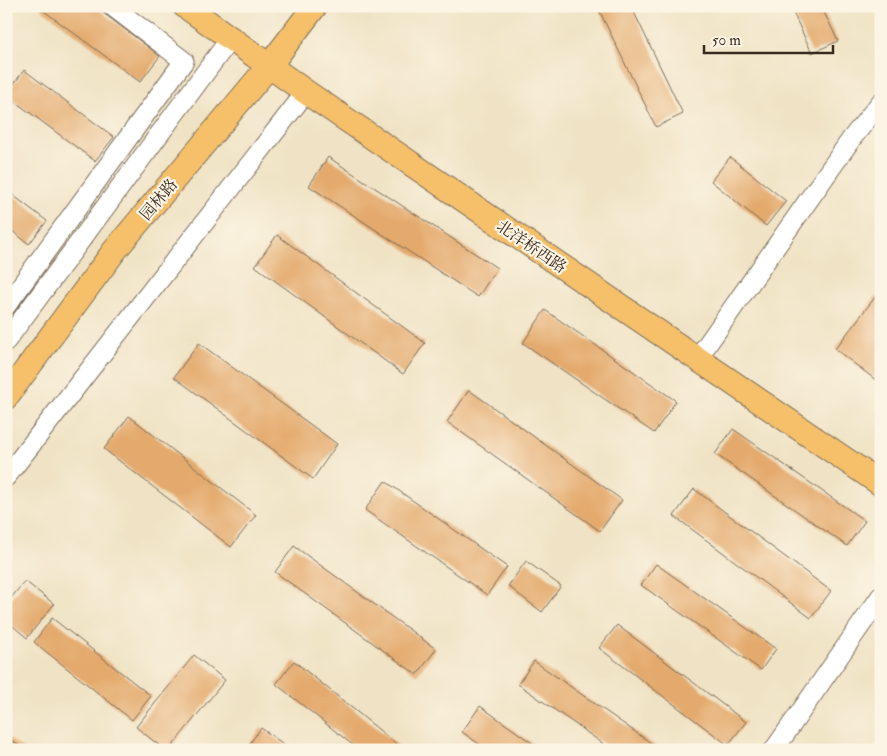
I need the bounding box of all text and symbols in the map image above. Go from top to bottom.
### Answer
scale bar [704,22,833,54]
text: 50 m [712,31,741,50]
street label: 园林路 [136,175,182,224]
street label: 北洋桥西路 [493,216,570,277]

